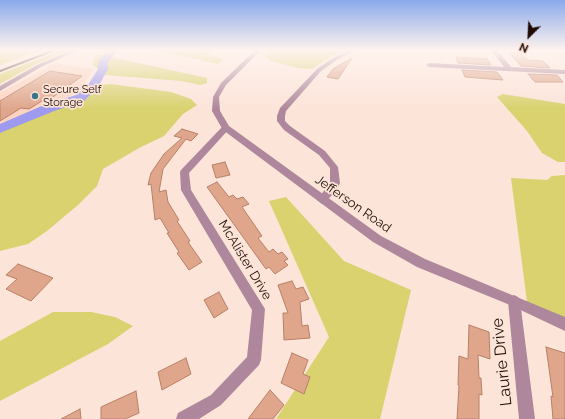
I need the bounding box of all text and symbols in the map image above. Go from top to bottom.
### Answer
north arrow [509,16,549,56]
text: N [517,40,530,55]
place label: Secure Self Storage [43,83,101,109]
marker: Secure Self Storage [30,91,40,101]
street label: Jefferson Road [312,172,394,236]
street label: McAlister Drive [215,217,275,303]
street label: Laurie Drive [488,317,516,407]

